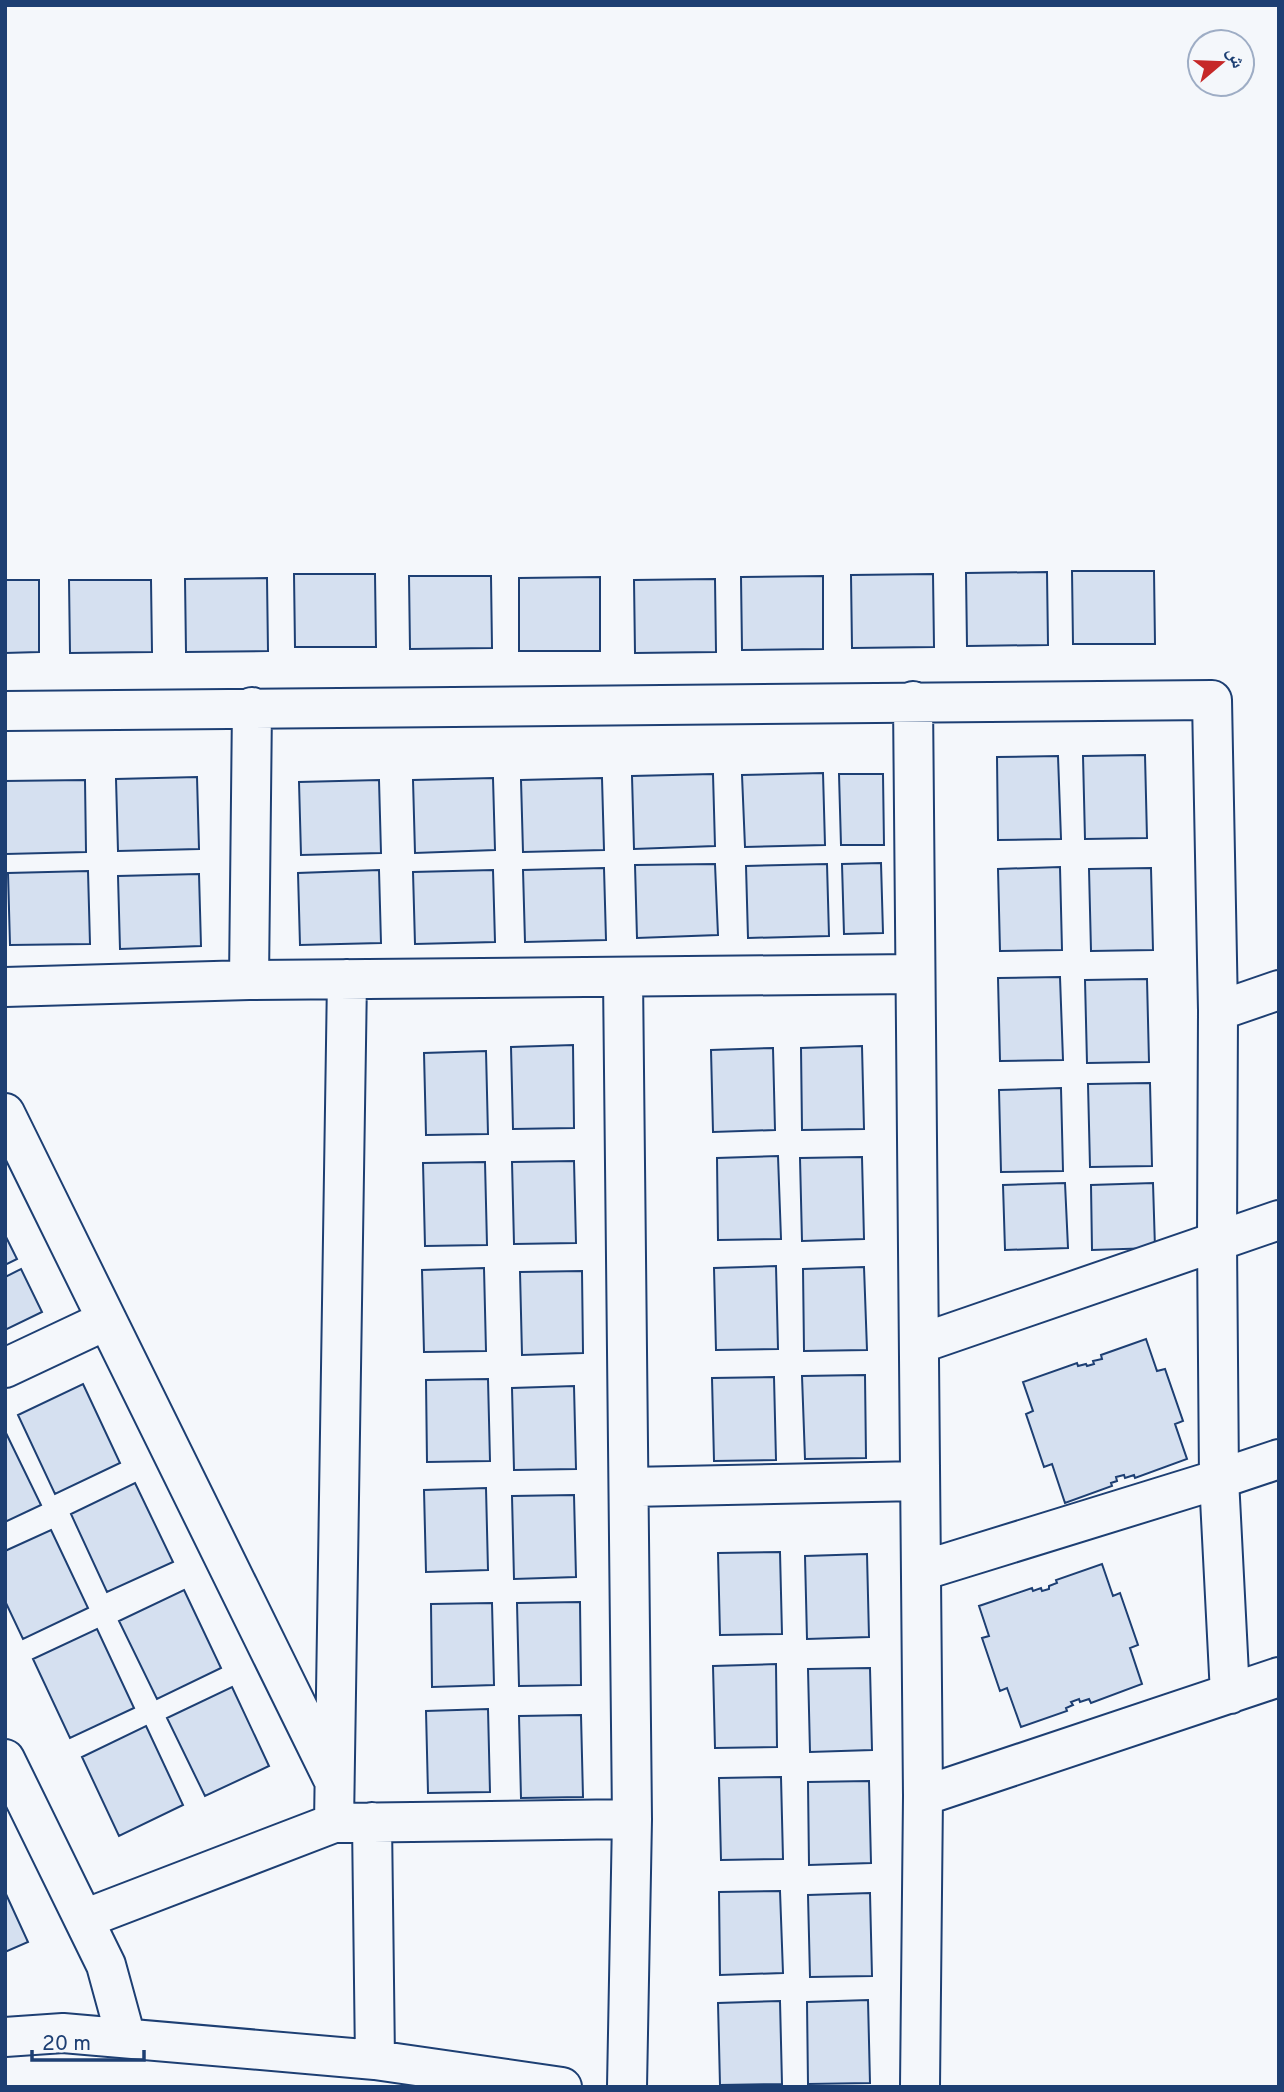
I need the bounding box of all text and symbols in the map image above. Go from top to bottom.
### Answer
north arrow [1186,28,1256,98]
text: ش [1221,45,1250,72]
scale bar [32,2018,144,2062]
text: 20 m [42,2031,91,2058]

